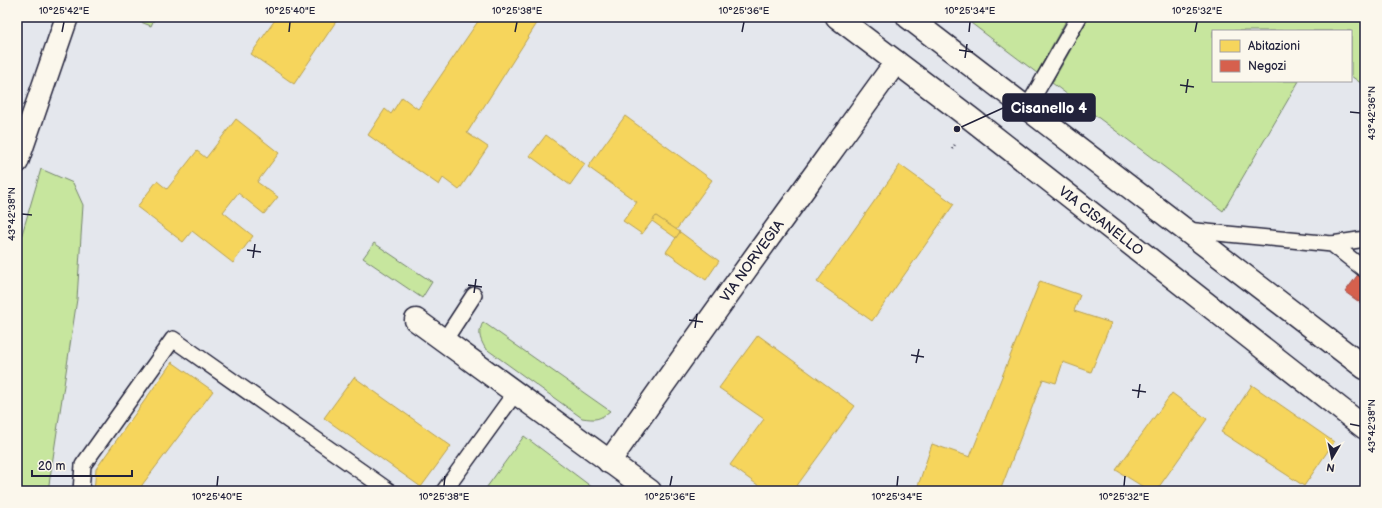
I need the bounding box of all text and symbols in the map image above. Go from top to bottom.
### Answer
text: 10°25'42"E [39,5,90,17]
text: 10°25'40"E [265,5,316,17]
text: 10°25'38"E [492,5,543,17]
text: 10°25'36"E [719,5,770,17]
text: 10°25'34"E [945,5,996,17]
text: 10°25'32"E [1172,5,1223,17]
legend [1212,30,1352,82]
text: Abitazioni [1248,39,1300,54]
text: Negozi [1248,59,1287,74]
text: 43°42'36"N [1366,86,1378,140]
callout: Cisanello 4 [1003,94,1095,121]
text: Cisanello 4 [1011,99,1087,118]
street label: VIA CISANELLO [1055,183,1147,260]
text: 43°42'38"N [6,187,18,241]
street label: VIA NORVEGIA [716,216,788,305]
text: 43°42'38"N [1366,399,1378,453]
north arrow [1312,438,1352,478]
scale bar [32,452,132,478]
text: 20 m [38,459,65,474]
text: N [1325,460,1336,474]
text: 10°25'40"E [192,491,243,503]
text: 10°25'38"E [419,491,470,503]
text: 10°25'36"E [645,491,696,503]
text: 10°25'34"E [872,491,923,503]
text: 10°25'32"E [1099,491,1150,503]

